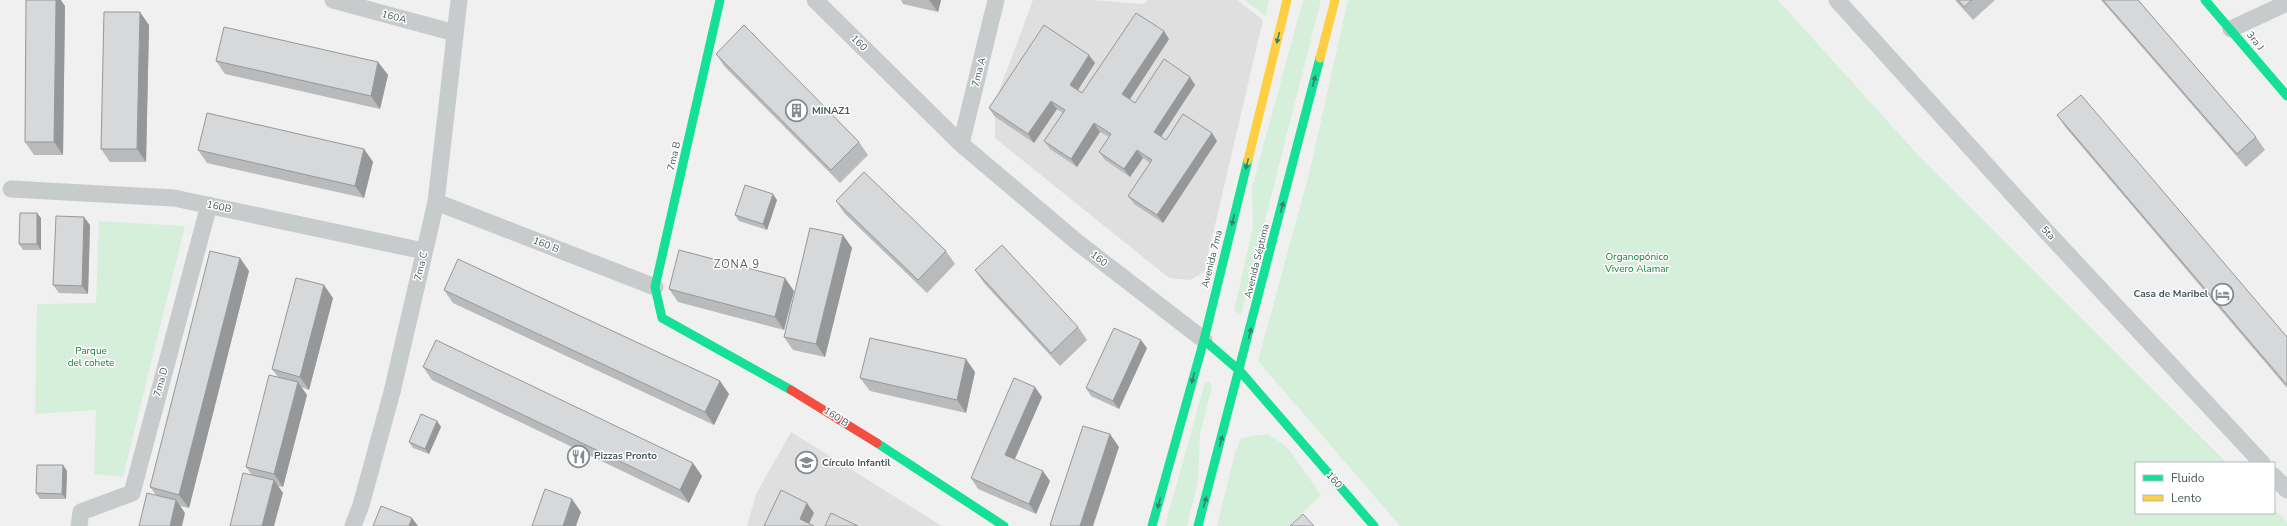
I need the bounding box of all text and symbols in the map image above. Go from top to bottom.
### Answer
street label: 160A [380,7,409,27]
street label: 3ra J [2243,29,2267,53]
street label: 160 [848,32,870,54]
one-way arrow [1274,32,1280,44]
street label: 7ma A [969,55,990,88]
one-way arrow [1311,75,1317,87]
building icon: MINAZ1 [784,98,810,124]
place label: MINAZ1 [812,104,850,118]
street label: 7ma B [664,140,684,172]
one-way arrow [1243,158,1249,170]
street label: 160B [205,198,233,216]
one-way arrow [1279,201,1285,213]
one-way arrow [1230,214,1236,226]
street label: Avenida Séptima [1241,222,1273,300]
street label: 5ta [2038,223,2058,243]
street label: Avenida 7ma [1198,229,1226,289]
street label: 160 B [531,234,561,257]
street label: 160 [1088,248,1110,270]
street label: 7ma C [411,250,431,282]
park label: Organopónico Vivero Alamar [1604,250,1670,276]
district label: ZONA 9 [714,257,760,272]
hotel icon: Casa de Maribel [2210,281,2236,307]
place label: Casa de Maribel [2134,287,2209,301]
one-way arrow [1247,327,1253,339]
park label: Parque del cohete [68,344,114,370]
street label: 7ma D [150,366,172,398]
one-way arrow [1190,372,1196,384]
street label: 160 B [821,404,851,430]
one-way arrow [1219,435,1225,447]
restaurant icon: Pizzas Pronto [565,443,591,469]
place label: Pizzas Pronto [594,449,657,463]
school or university icon: Círculo Infantil [794,450,820,476]
place label: Círculo Infantil [822,456,891,470]
legend [2135,462,2275,514]
street label: 160 [1323,469,1345,491]
text: Fluido [2171,470,2205,486]
text: Lento [2171,490,2202,506]
one-way arrow [1202,496,1208,508]
one-way arrow [1156,498,1162,510]

